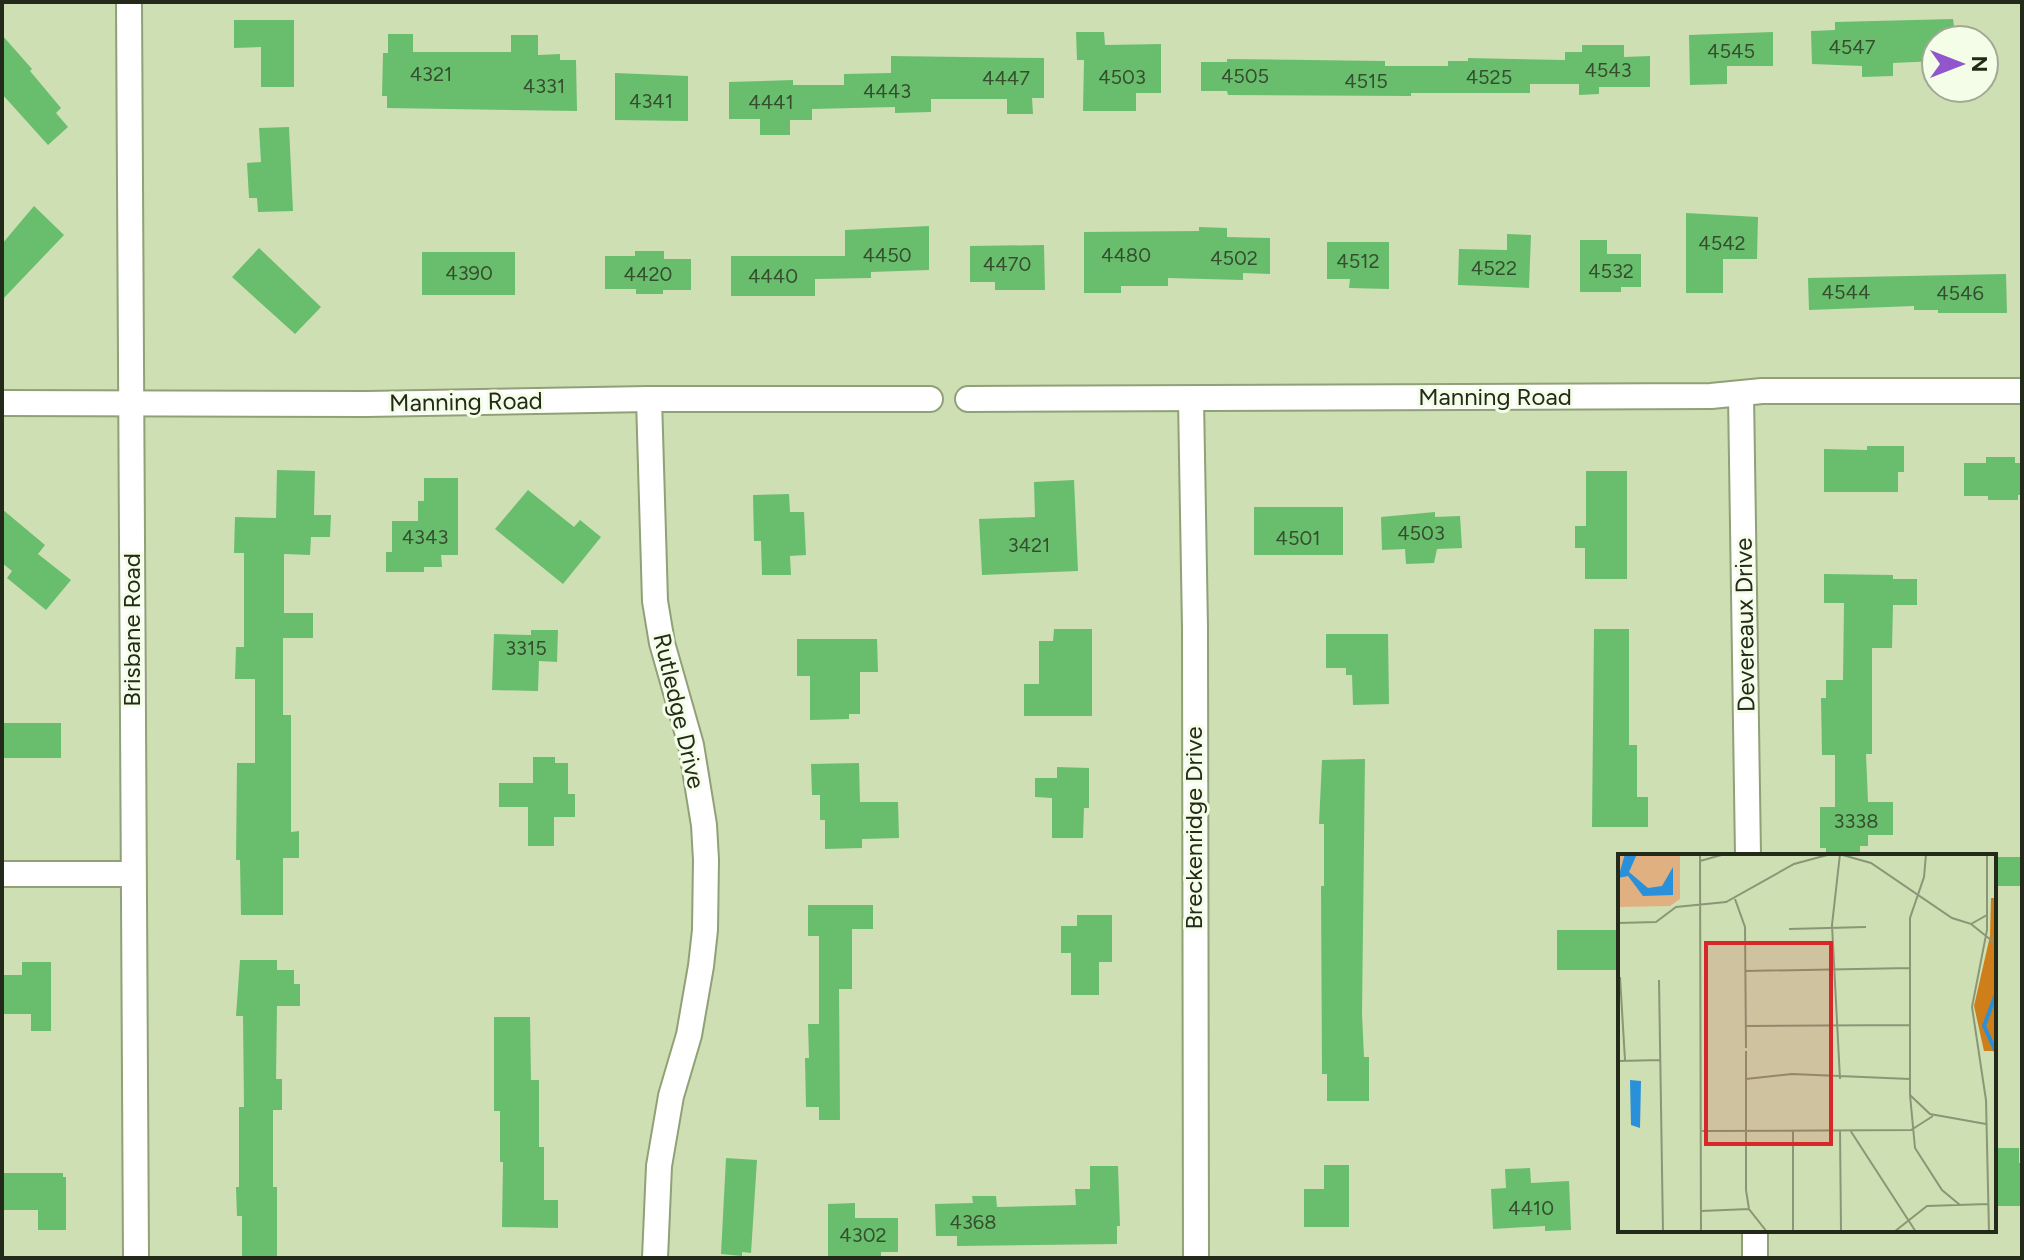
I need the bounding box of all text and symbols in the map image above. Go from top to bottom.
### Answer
north arrow [1920,24,2000,104]
house number: 4547 [1828,35,1876,59]
house number: 4545 [1707,39,1755,63]
text: N [1966,55,1993,73]
house number: 4543 [1584,58,1632,82]
house number: 4321 [410,62,452,86]
house number: 4505 [1221,64,1269,88]
house number: 4503 [1098,65,1146,89]
house number: 4525 [1466,65,1512,89]
house number: 4447 [982,66,1030,90]
house number: 4515 [1344,69,1388,93]
house number: 4331 [523,74,565,98]
house number: 4443 [863,79,911,103]
house number: 4341 [629,89,673,113]
house number: 4441 [748,90,794,114]
house number: 4542 [1698,231,1746,255]
house number: 4450 [862,243,912,267]
house number: 4480 [1101,243,1151,267]
house number: 4502 [1210,246,1258,270]
house number: 4512 [1336,249,1380,273]
house number: 4470 [983,252,1031,276]
house number: 4522 [1471,256,1517,280]
house number: 4532 [1588,259,1634,283]
house number: 4390 [445,261,493,285]
house number: 4420 [624,262,672,286]
house number: 4440 [748,264,798,288]
house number: 4544 [1822,280,1870,304]
house number: 4546 [1936,281,1984,305]
street label: Manning Road [1418,382,1572,411]
street label: Manning Road [389,386,543,417]
house number: 4503 [1397,521,1445,545]
house number: 4343 [402,525,448,549]
house number: 4501 [1276,526,1321,550]
house number: 3421 [1008,533,1050,557]
street label: Devereaux Drive [1728,538,1761,712]
street label: Brisbane Road [117,553,146,707]
street label: Rutledge Drive [648,630,711,791]
house number: 3315 [505,636,547,660]
street label: Breckenridge Drive [1179,726,1208,930]
house number: 3338 [1834,809,1878,833]
inset map [1618,854,1996,1232]
house number: 4410 [1508,1196,1554,1220]
house number: 4368 [950,1210,996,1234]
house number: 4302 [839,1223,887,1247]

